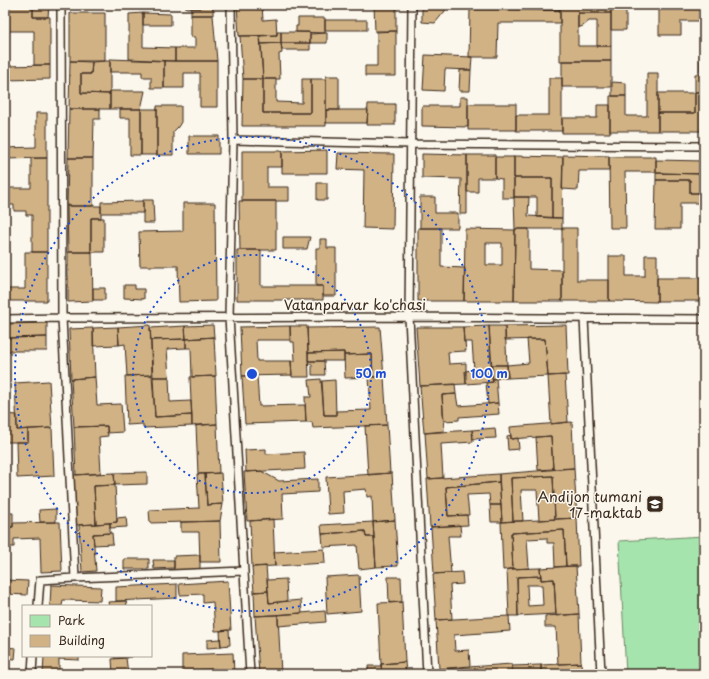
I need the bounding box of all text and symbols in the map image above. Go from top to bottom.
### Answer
street label: Vatanparvar ko'chasi [284,294,426,315]
text: 50 m [355,364,387,382]
text: 100 m [470,364,508,382]
centre of rings [245,367,259,381]
place label: Andijon tumani 17-maktab [538,486,642,523]
school or university icon: Andijon tumani 17-maktab [645,494,665,514]
legend [22,605,152,657]
text: Park [58,611,85,629]
text: Building [58,631,105,649]

